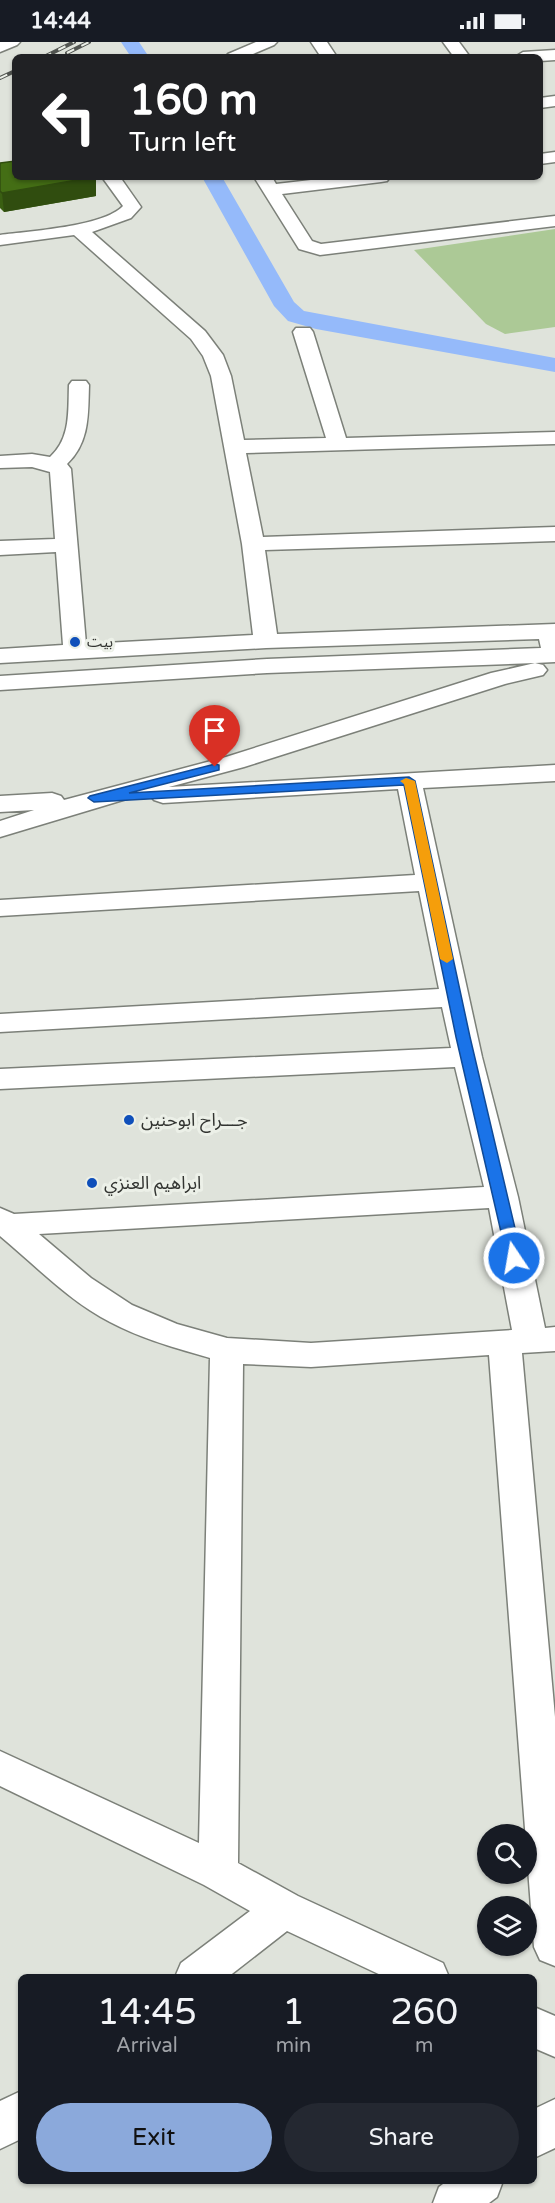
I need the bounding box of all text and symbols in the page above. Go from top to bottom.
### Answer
text: 14:44 [30,8,91,34]
text: 160 m [129,75,258,126]
icon: left [30,78,108,156]
text: Turn left [129,126,236,159]
place label: بيت [87,633,113,651]
marker: بيت [68,635,82,649]
pin [189,705,240,767]
icon: arrive [198,714,231,747]
place label: جـــراح ابوحنين [141,1109,248,1133]
marker: جـــراح ابوحنين [122,1113,136,1127]
place label: ابراهيم العنزي [104,1172,201,1196]
marker: ابراهيم العنزي [85,1176,99,1190]
position arrow [482,1226,546,1290]
map controls [477,1824,537,1956]
button: search [477,1824,537,1884]
button: layers [477,1896,537,1956]
text: 14:45 [97,1991,197,2034]
text: 1 [282,1991,305,2034]
text: 260 [390,1991,458,2034]
text: Arrival [116,2034,178,2058]
text: min [276,2034,311,2058]
text: m [415,2034,433,2058]
button: Exit [36,2103,272,2172]
button: Share [284,2103,519,2172]

